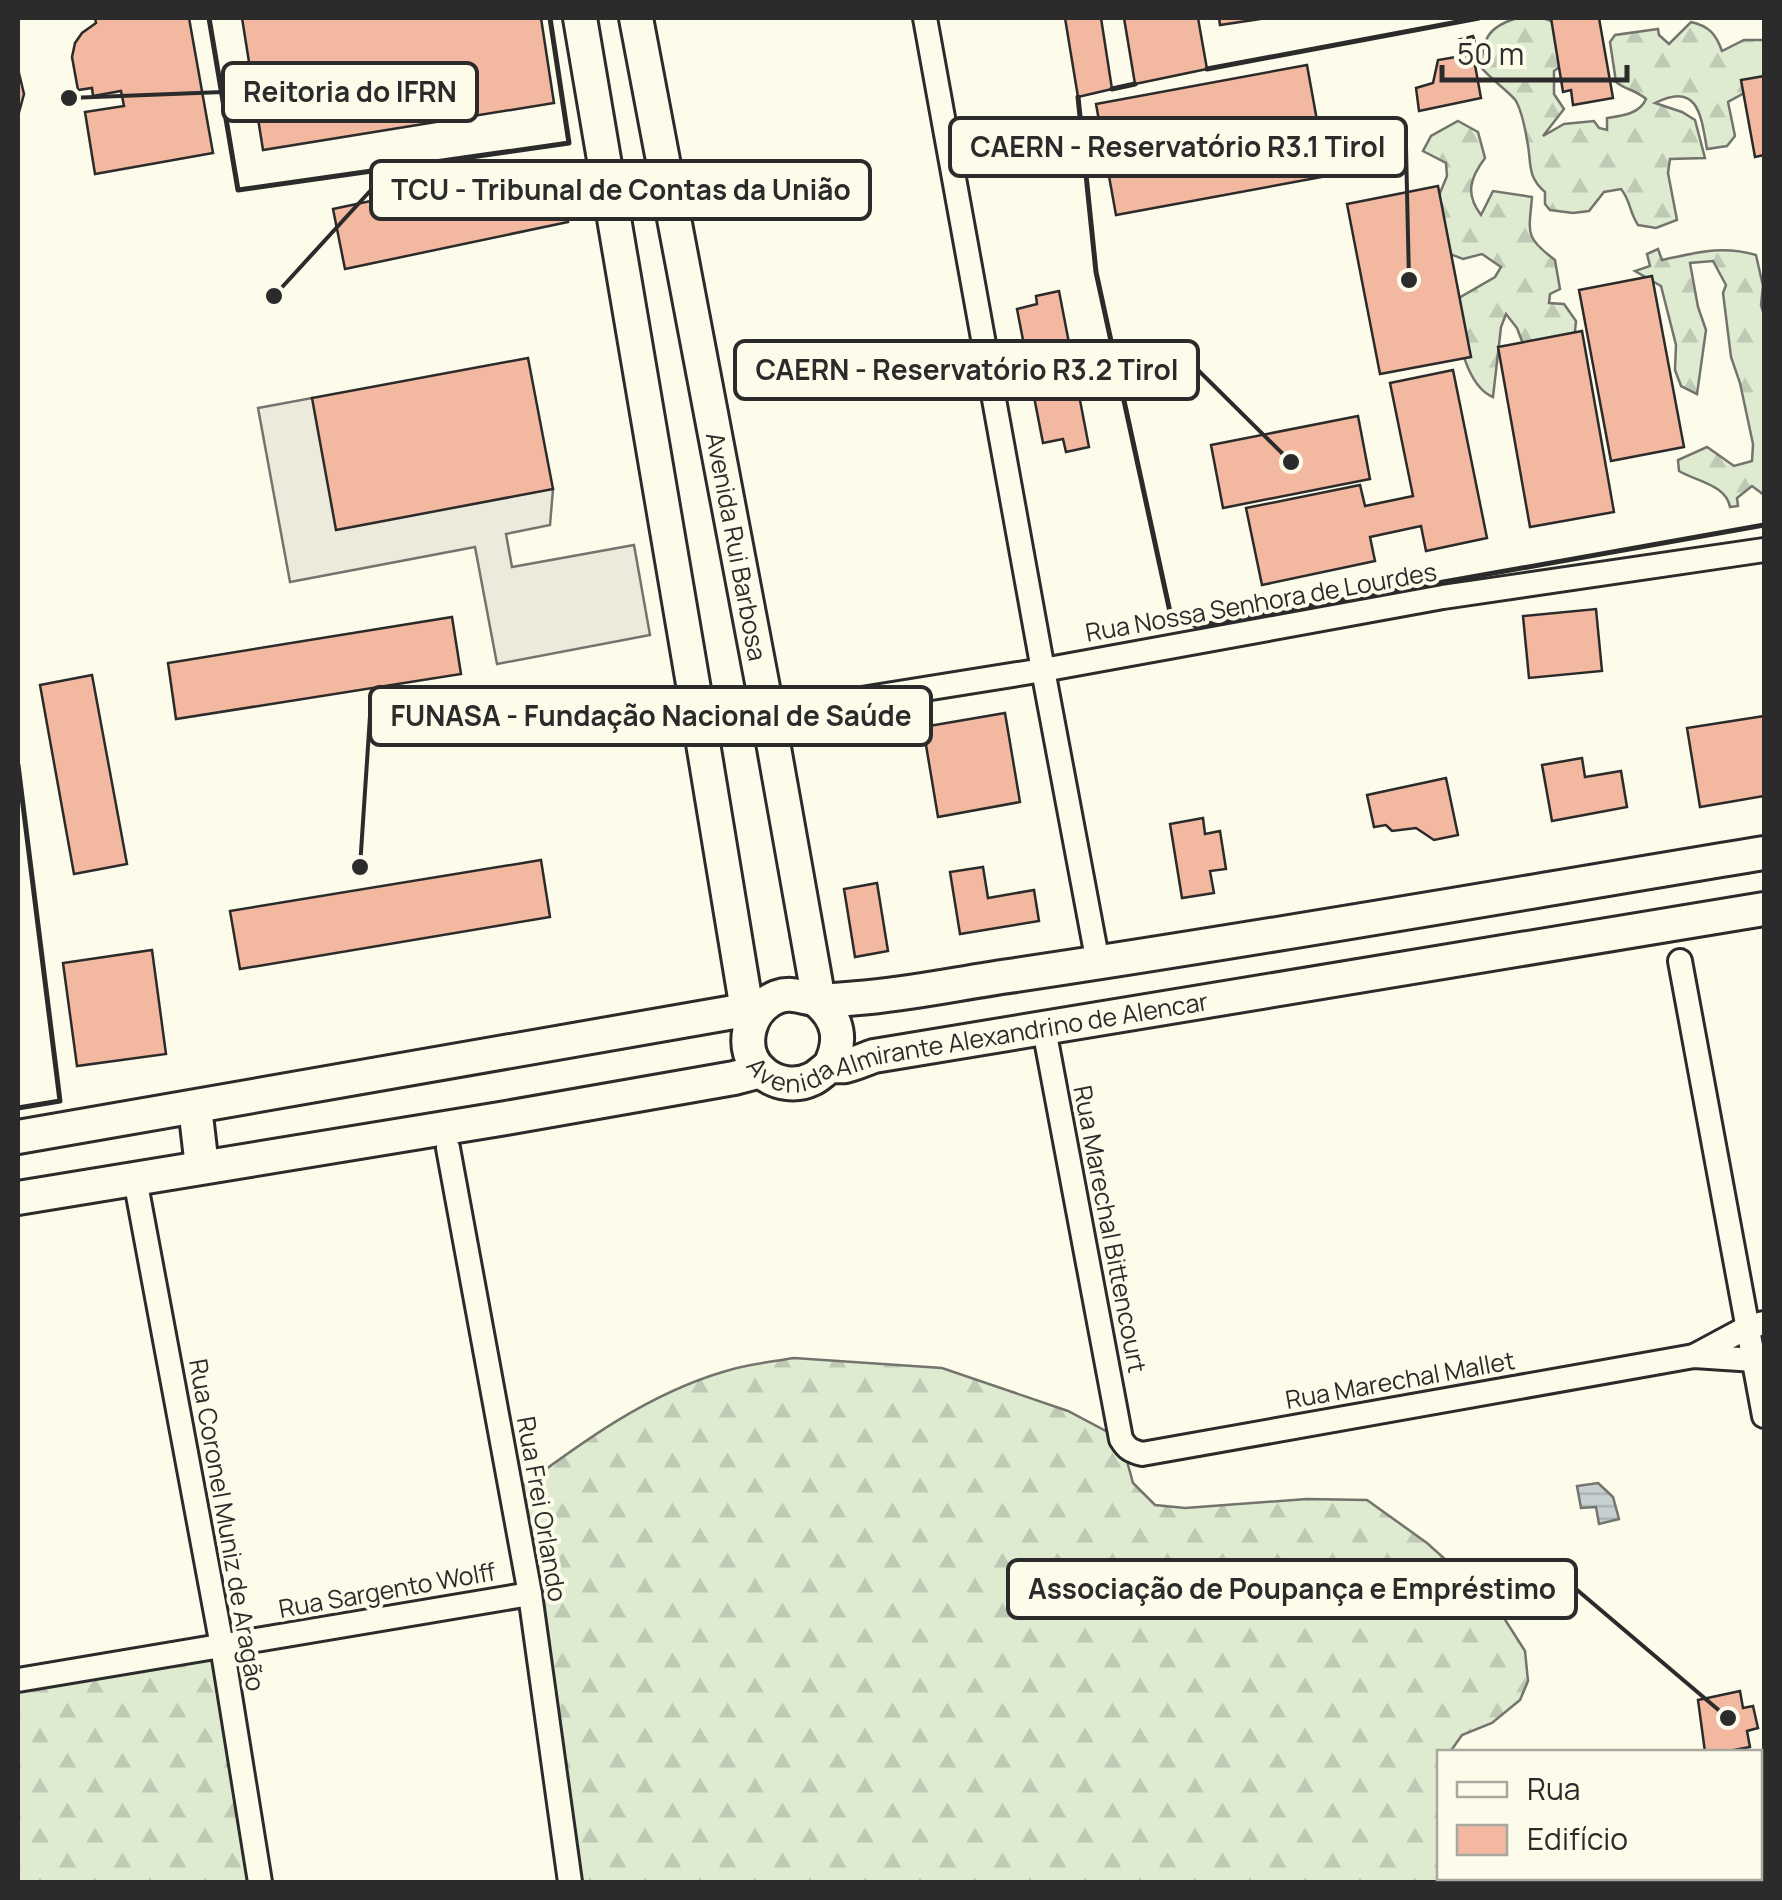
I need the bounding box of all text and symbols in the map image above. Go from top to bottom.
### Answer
scale bar [1442,20,1627,82]
text: 50 m [1457,33,1524,74]
callout: Reitoria do IFRN [223,63,477,121]
text: Reitoria do IFRN [243,72,457,110]
callout: CAERN - Reservatório R3.1 Tirol [950,118,1406,176]
text: CAERN - Reservatório R3.1 Tirol [970,127,1386,165]
callout: TCU - Tribunal de Contas da União [371,161,870,219]
text: TCU - Tribunal de Contas da União [391,170,851,208]
callout: CAERN - Reservatório R3.2 Tirol [735,341,1198,399]
text: CAERN - Reservatório R3.2 Tirol [755,350,1179,388]
street label: Avenida Rui Barbosa [698,429,776,664]
street label: Rua Nossa Senhora de Lourdes [1083,553,1439,650]
callout: FUNASA - Fundação Nacional de Saúde [370,687,931,745]
text: FUNASA - Fundação Nacional de Saúde [390,696,912,734]
street label: Avenida Almirante Alexandrino de Alencar [739,983,1211,1101]
street label: Rua Marechal Bittencourt [1065,1082,1156,1376]
street label: Rua Marechal Mallet [1282,1342,1517,1417]
street label: Rua Coronel Muniz de Aragão [181,1356,274,1694]
street label: Rua Frei Orlando [509,1414,576,1604]
street label: Rua Sargento Wolff [276,1553,499,1626]
callout: Associação de Poupança e Empréstimo [1008,1560,1576,1618]
text: Associação de Poupança e Empréstimo [1028,1569,1556,1607]
legend [1437,1750,1762,1880]
text: Rua [1527,1768,1580,1809]
text: Edifício [1527,1818,1628,1859]

